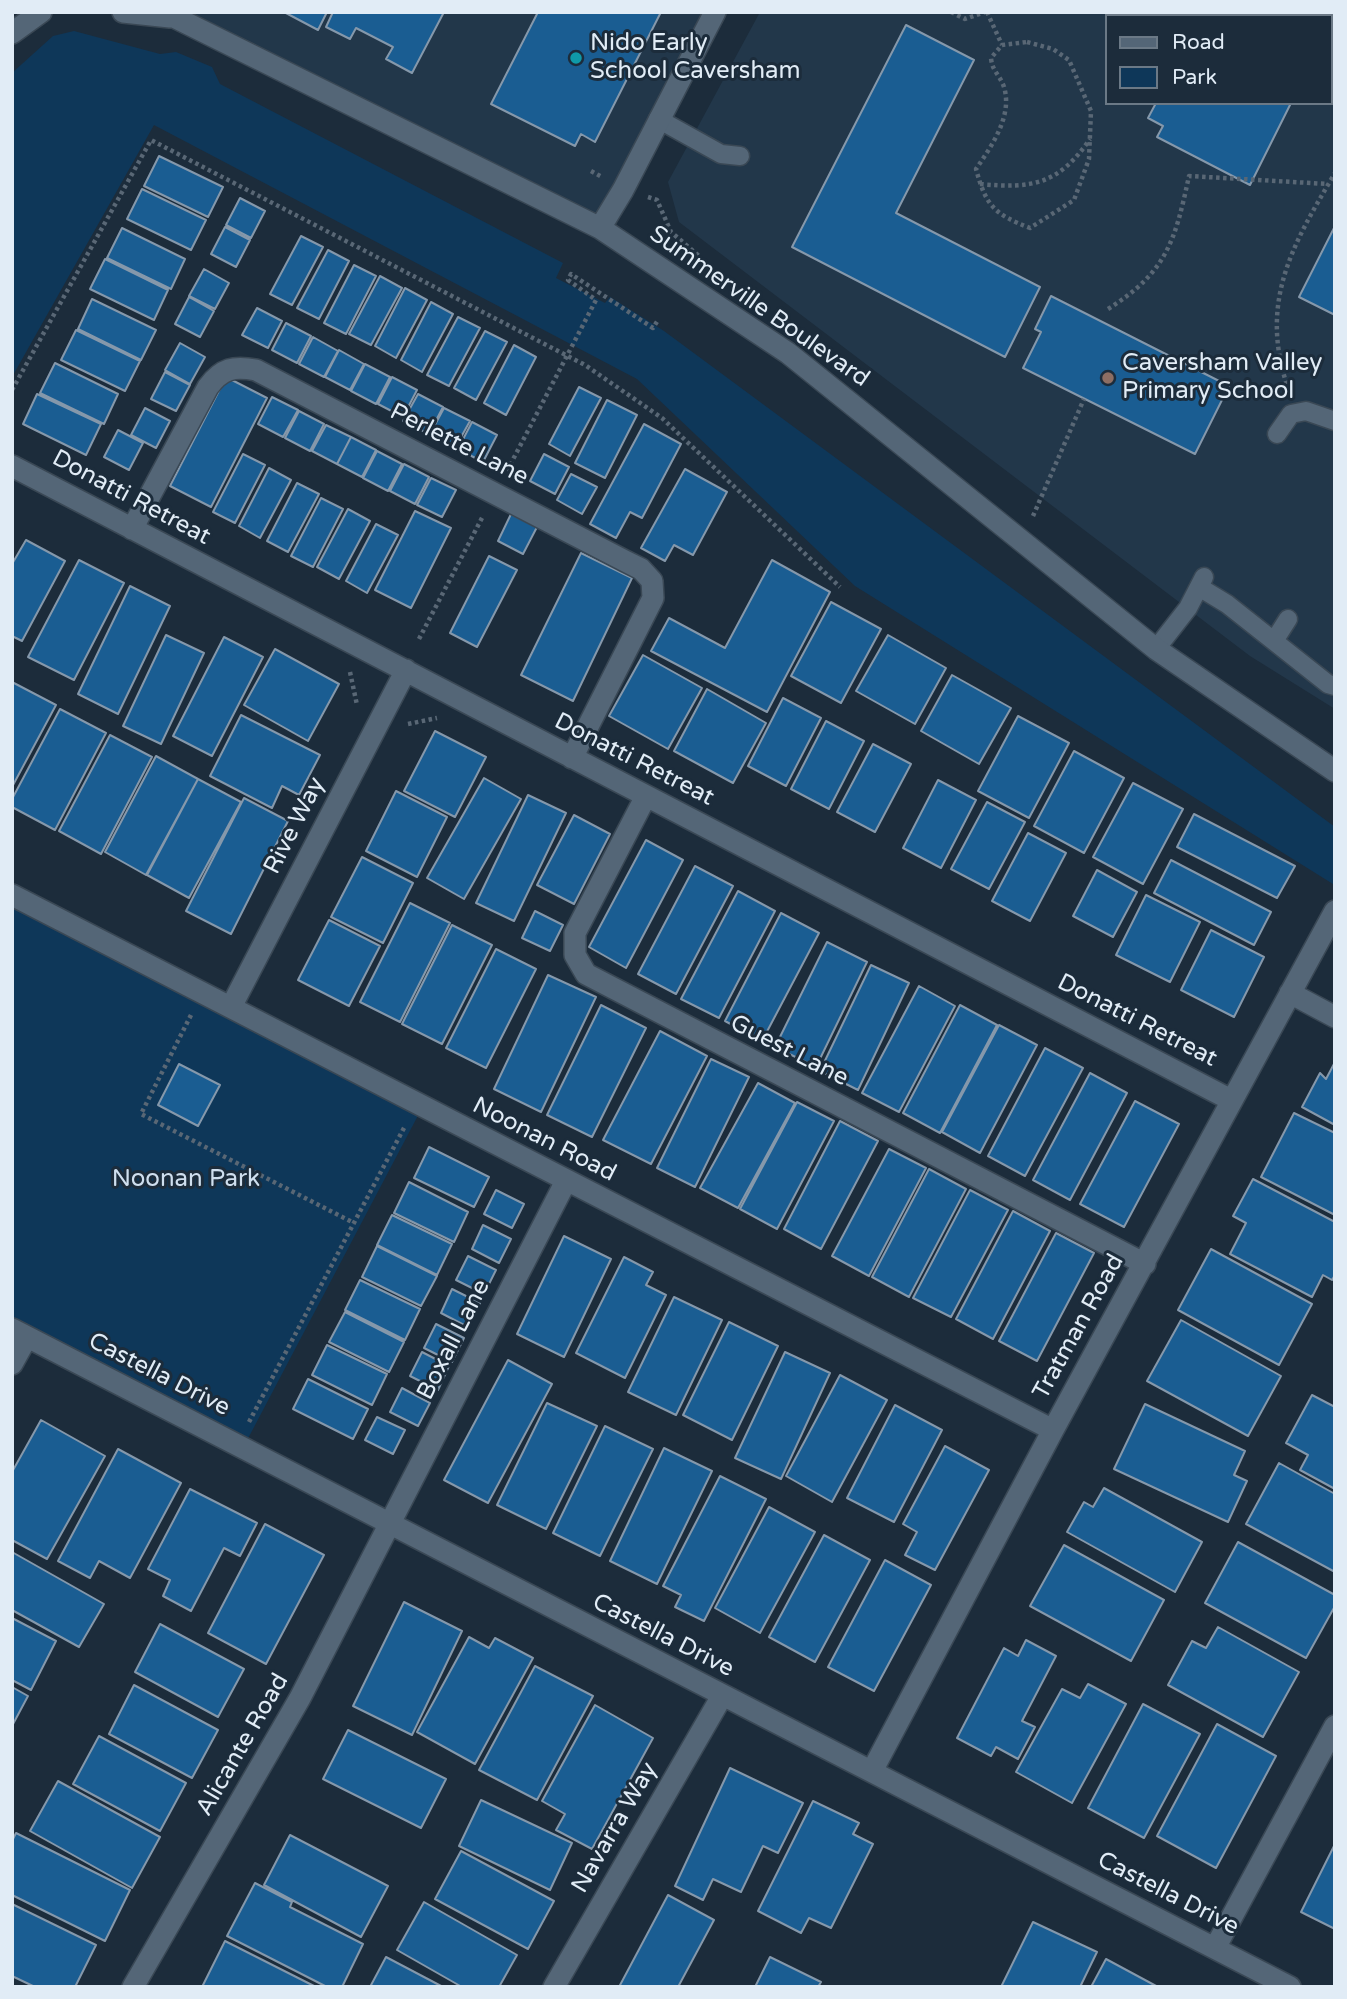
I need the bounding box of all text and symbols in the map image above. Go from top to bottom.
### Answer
legend [1106,14,1333,105]
place label: Nido Early School Caversham [590,30,801,86]
text: Road [1172,30,1225,55]
marker: Nido Early School Caversham [568,50,584,66]
text: Park [1172,65,1217,90]
street label: Summerville Boulevard [644,220,874,394]
place label: Caversham Valley Primary School [1122,350,1322,406]
marker: Caversham Valley Primary School [1100,370,1116,386]
street label: Perlette Lane [385,398,533,492]
street label: Donatti Retreat [47,444,215,552]
street label: Donatti Retreat [549,707,719,813]
street label: Rive Way [258,773,332,879]
street label: Donatti Retreat [1052,968,1222,1074]
street label: Guest Lane [725,1009,853,1093]
street label: Noonan Road [467,1091,621,1189]
park label: Noonan Park [112,1166,260,1194]
street label: Tratman Road [1027,1249,1131,1405]
street label: Boxall Lane [411,1275,497,1405]
street label: Castella Drive [83,1327,235,1423]
street label: Castella Drive [587,1588,739,1684]
street label: Alicante Road [191,1669,295,1821]
street label: Navarra Way [566,1758,664,1898]
street label: Castella Drive [1092,1846,1244,1942]

